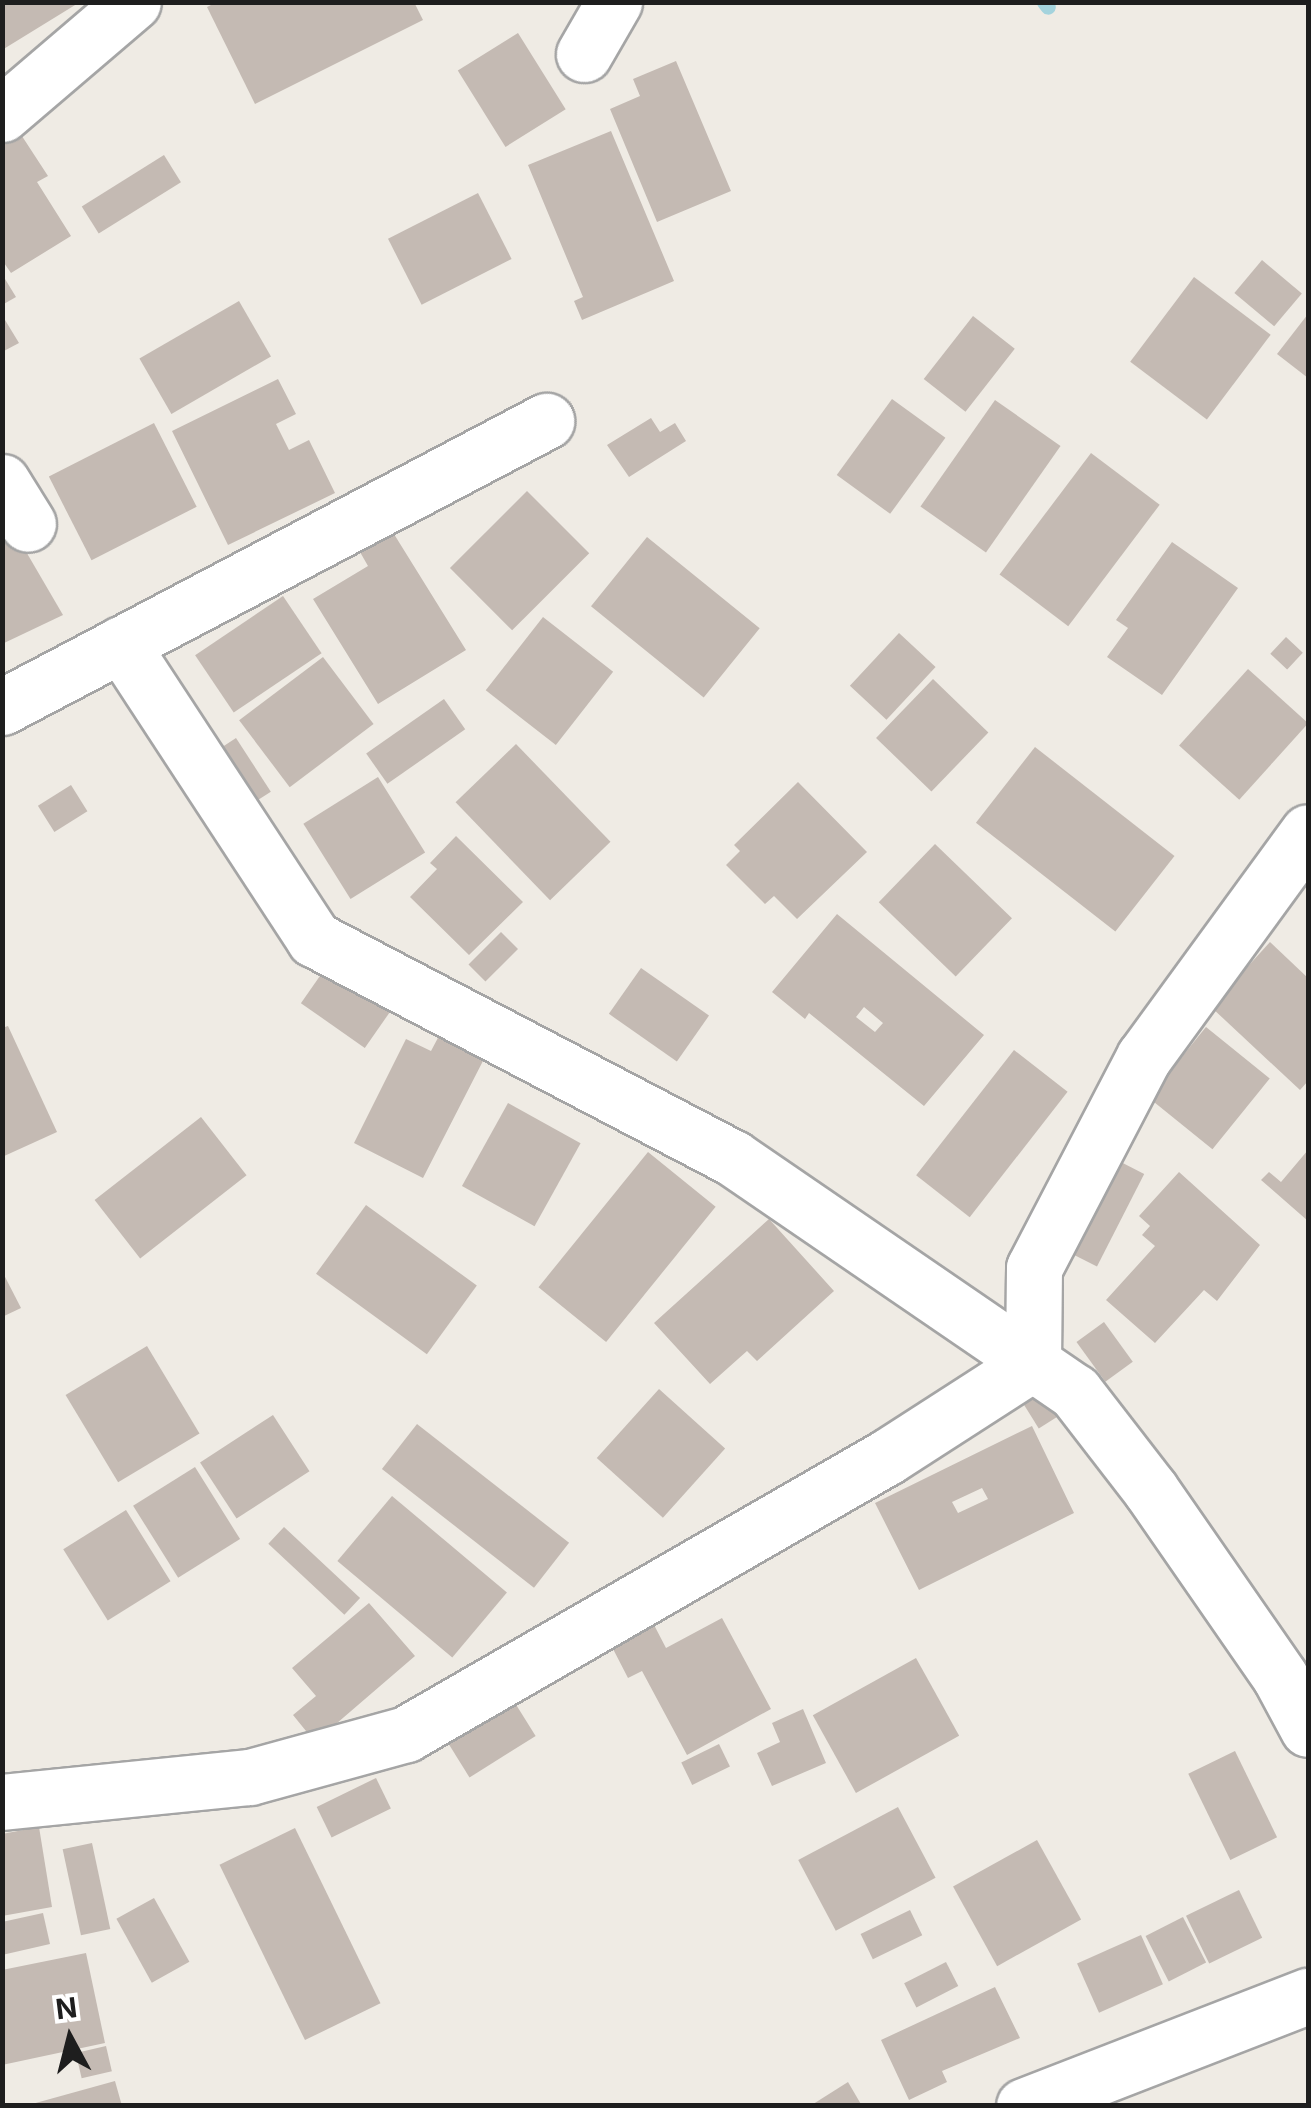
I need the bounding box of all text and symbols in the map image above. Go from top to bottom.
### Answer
north arrow [20,1988,120,2088]
text: N [54,1990,79,2026]

